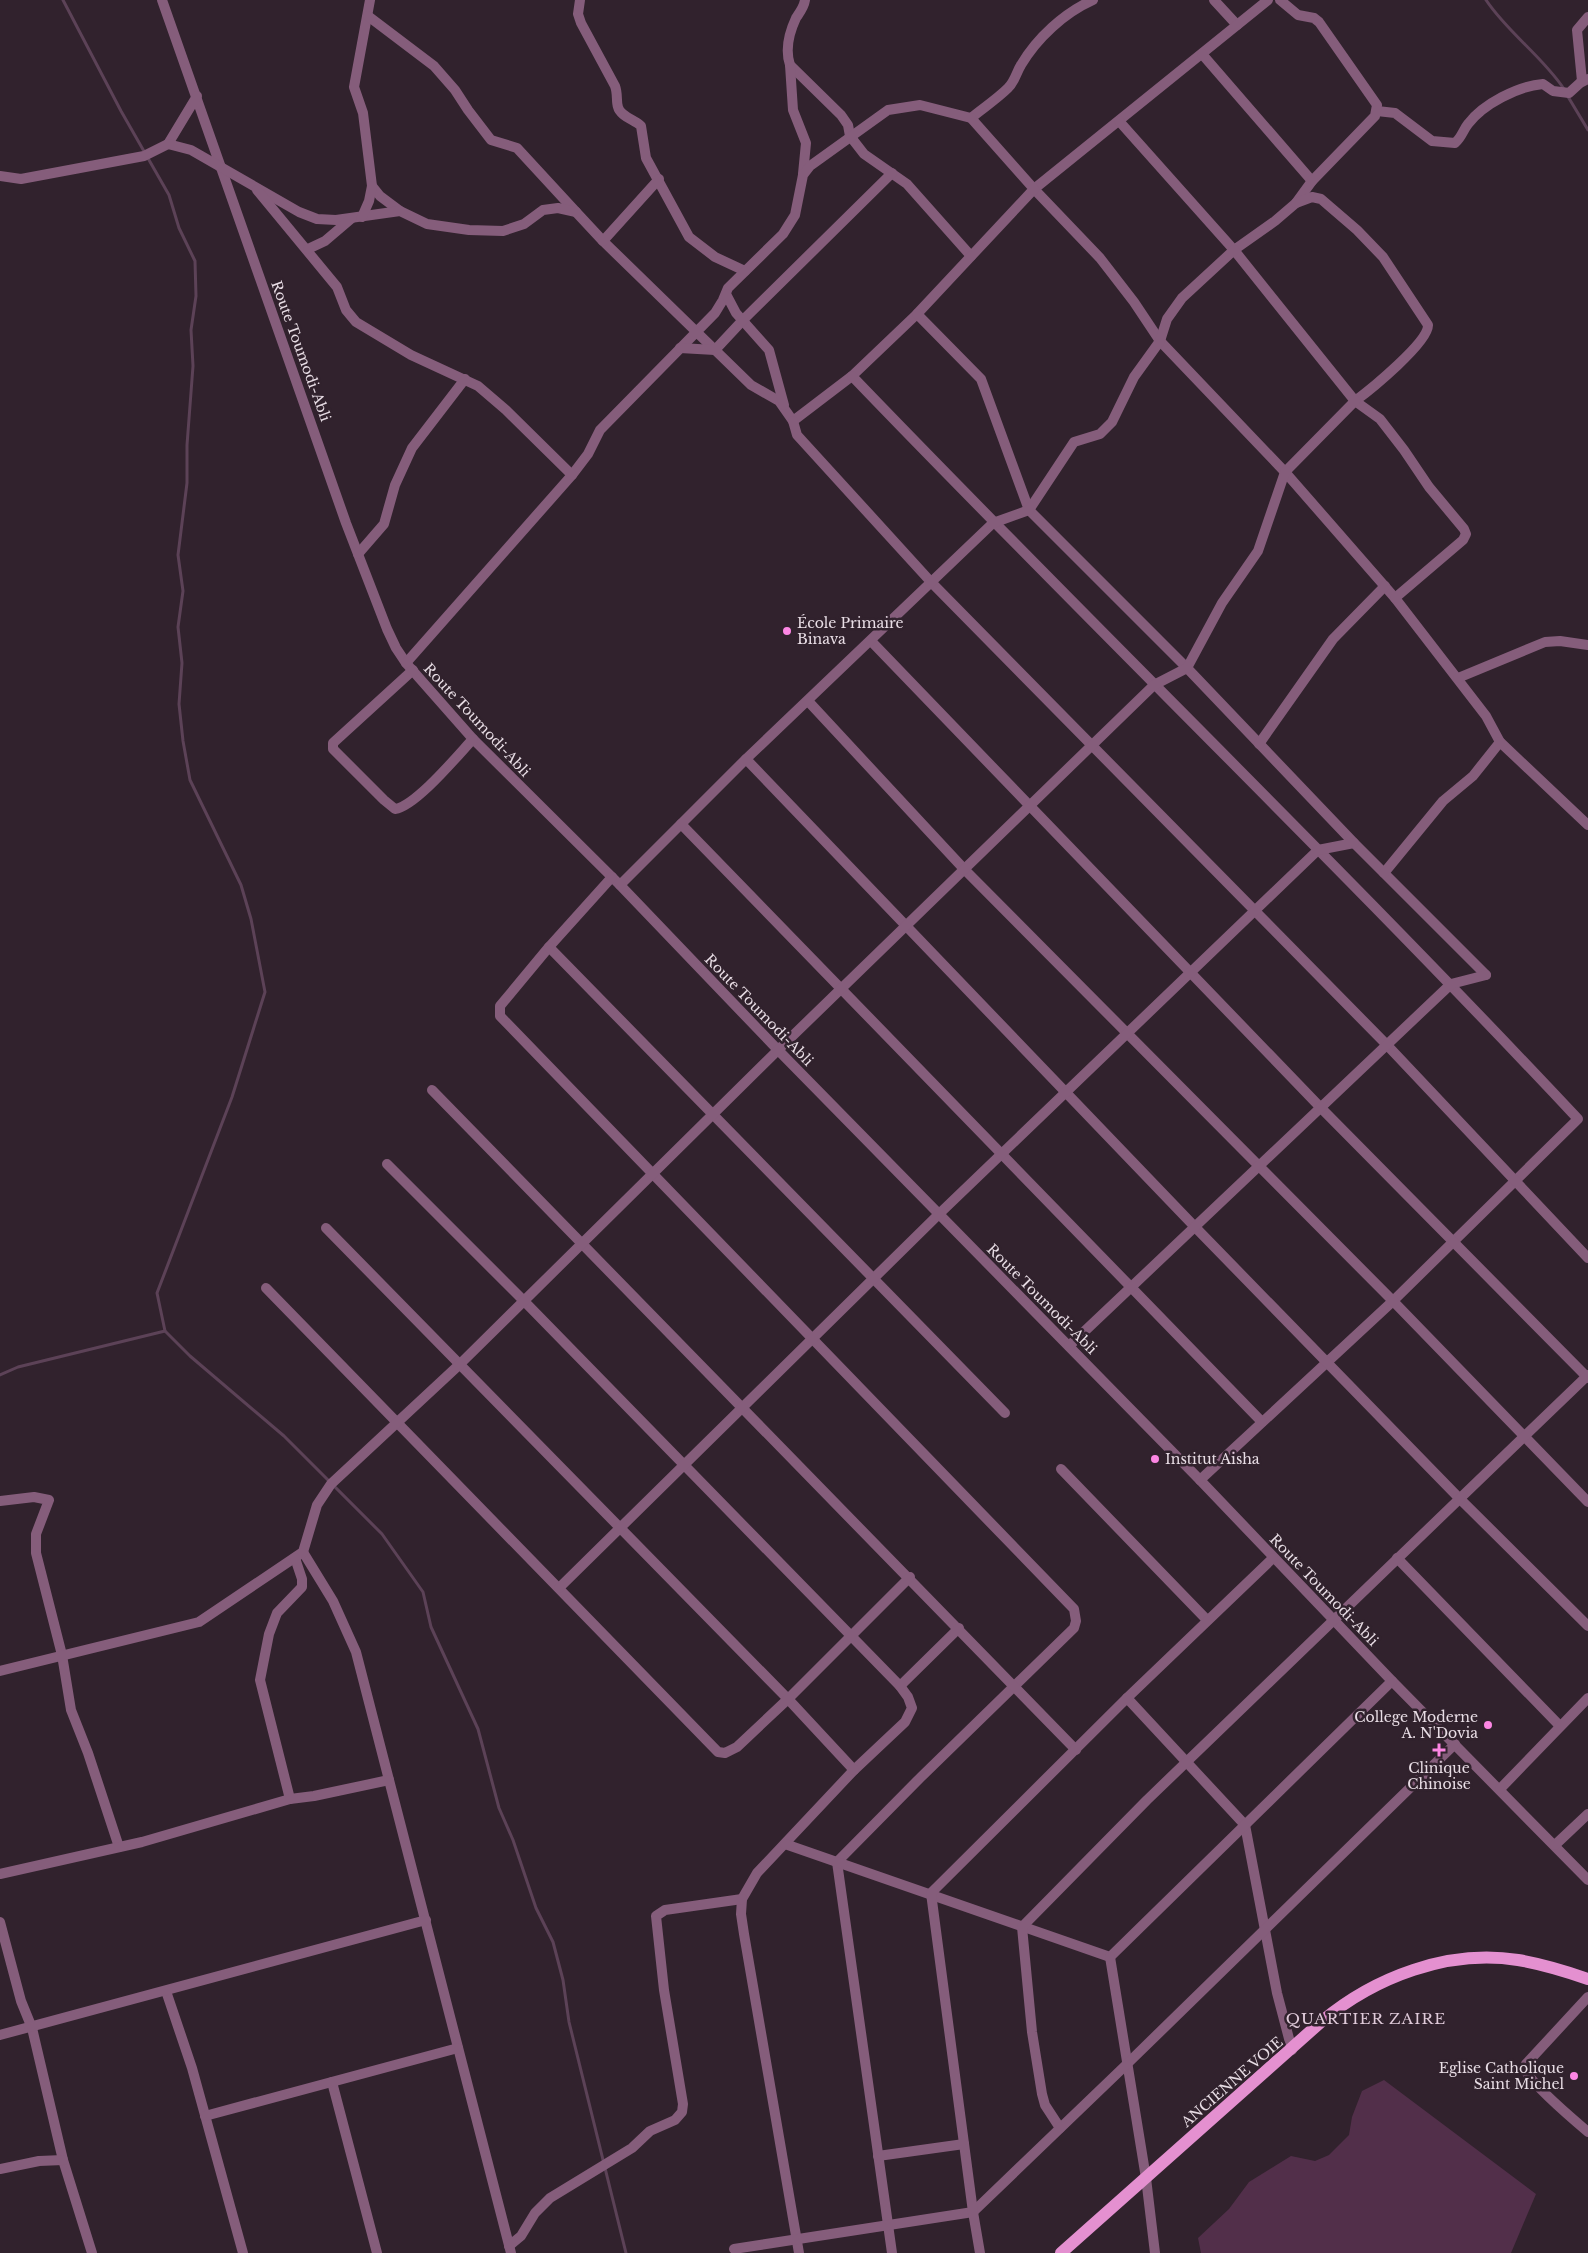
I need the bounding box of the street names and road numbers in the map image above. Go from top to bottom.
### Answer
street label: Route Toumodi-Abli [267,278,335,424]
street label: Route Toumodi-Abli [420,660,534,781]
street label: Route Toumodi-Abli [701,950,817,1070]
street label: Route Toumodi-Abli [983,1240,1101,1358]
street label: Route Toumodi-Abli [1266,1530,1382,1650]
street label: ANCIENNE VOIE [1177,2033,1287,2132]

